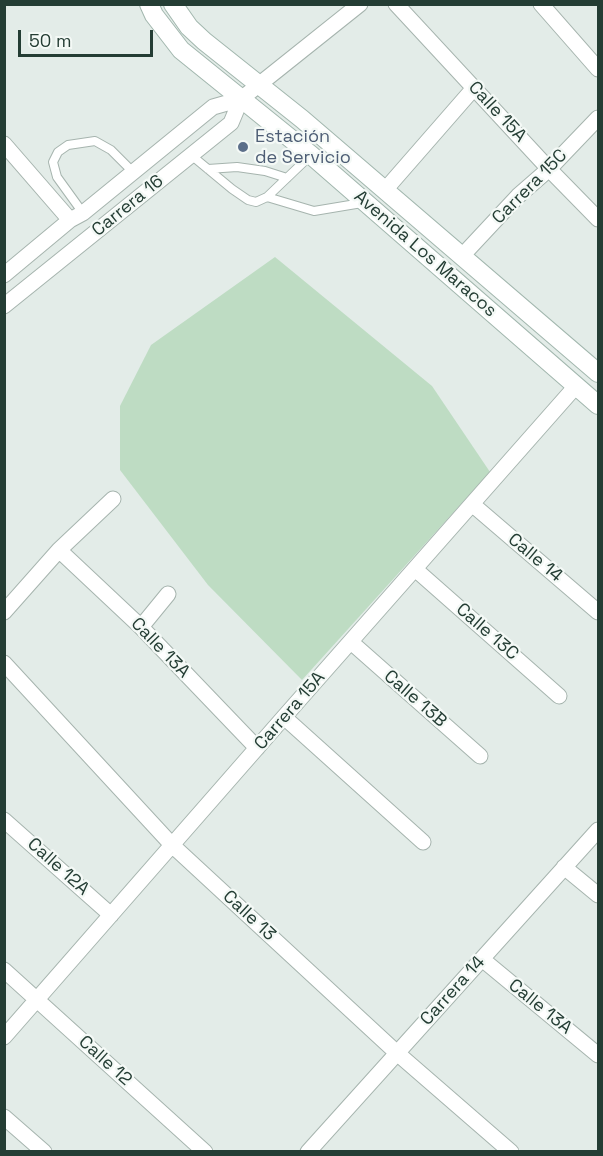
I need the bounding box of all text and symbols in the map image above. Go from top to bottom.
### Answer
scale bar [21,18,156,56]
text: 50 m [29,29,71,52]
street label: Calle 15A [463,77,531,147]
place label: Estación de Servicio [255,126,351,168]
marker: Estación de Servicio [236,140,250,154]
street label: Carrera 15C [488,145,572,229]
street label: Carrera 16 [88,171,168,241]
street label: Avenida Los Maracos [349,186,501,322]
street label: Calle 14 [503,529,567,587]
street label: Calle 13C [451,599,523,665]
street label: Calle 13A [126,613,194,683]
street label: Calle 13B [379,666,451,732]
street label: Carrera 15A [250,667,330,755]
street label: Calle 12A [23,834,93,900]
street label: Calle 13 [218,886,280,946]
street label: Carrera 14 [416,952,490,1030]
street label: Calle 13A [504,975,576,1039]
street label: Calle 12 [74,1031,136,1091]

